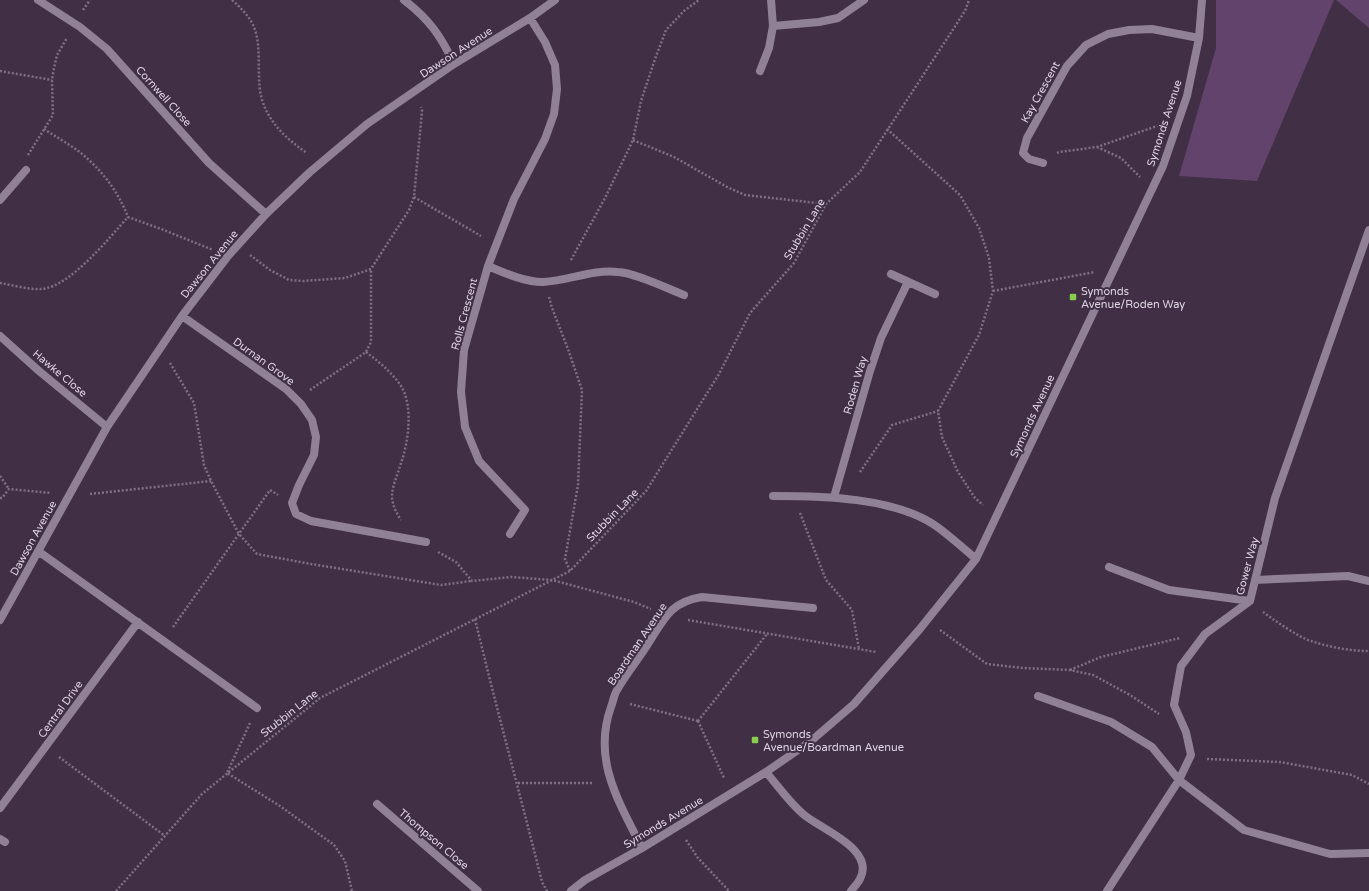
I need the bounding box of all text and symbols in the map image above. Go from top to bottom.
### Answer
street label: Dawson Avenue [418,24,495,81]
street label: Kay Crescent [1018,59,1063,125]
street label: Cornwell Close [133,63,194,129]
street label: Symonds Avenue [1144,78,1185,168]
street label: Stubbin Lane [781,196,828,262]
street label: Dawson Avenue [178,228,241,301]
street label: Rolls Crescent [449,277,480,352]
place label: Symonds Avenue/Roden Way [1081,285,1185,311]
marker: Symonds Avenue/Roden Way [1068,292,1078,302]
street label: Durnan Grove [231,335,297,388]
street label: Hawke Close [30,347,89,400]
street label: Roden Way [841,354,870,416]
street label: Symonds Avenue [1007,373,1057,460]
street label: Stubbin Lane [584,486,641,545]
street label: Dawson Avenue [7,498,59,578]
street label: Gower Way [1233,536,1261,597]
street label: Boardman Avenue [605,601,670,688]
street label: Central Drive [35,678,86,740]
street label: Stubbin Lane [258,687,321,740]
place label: Symonds Avenue/Boardman Avenue [763,728,904,754]
marker: Symonds Avenue/Boardman Avenue [750,735,760,745]
street label: Symonds Avenue [621,794,705,851]
street label: Thompson Close [396,806,471,872]

